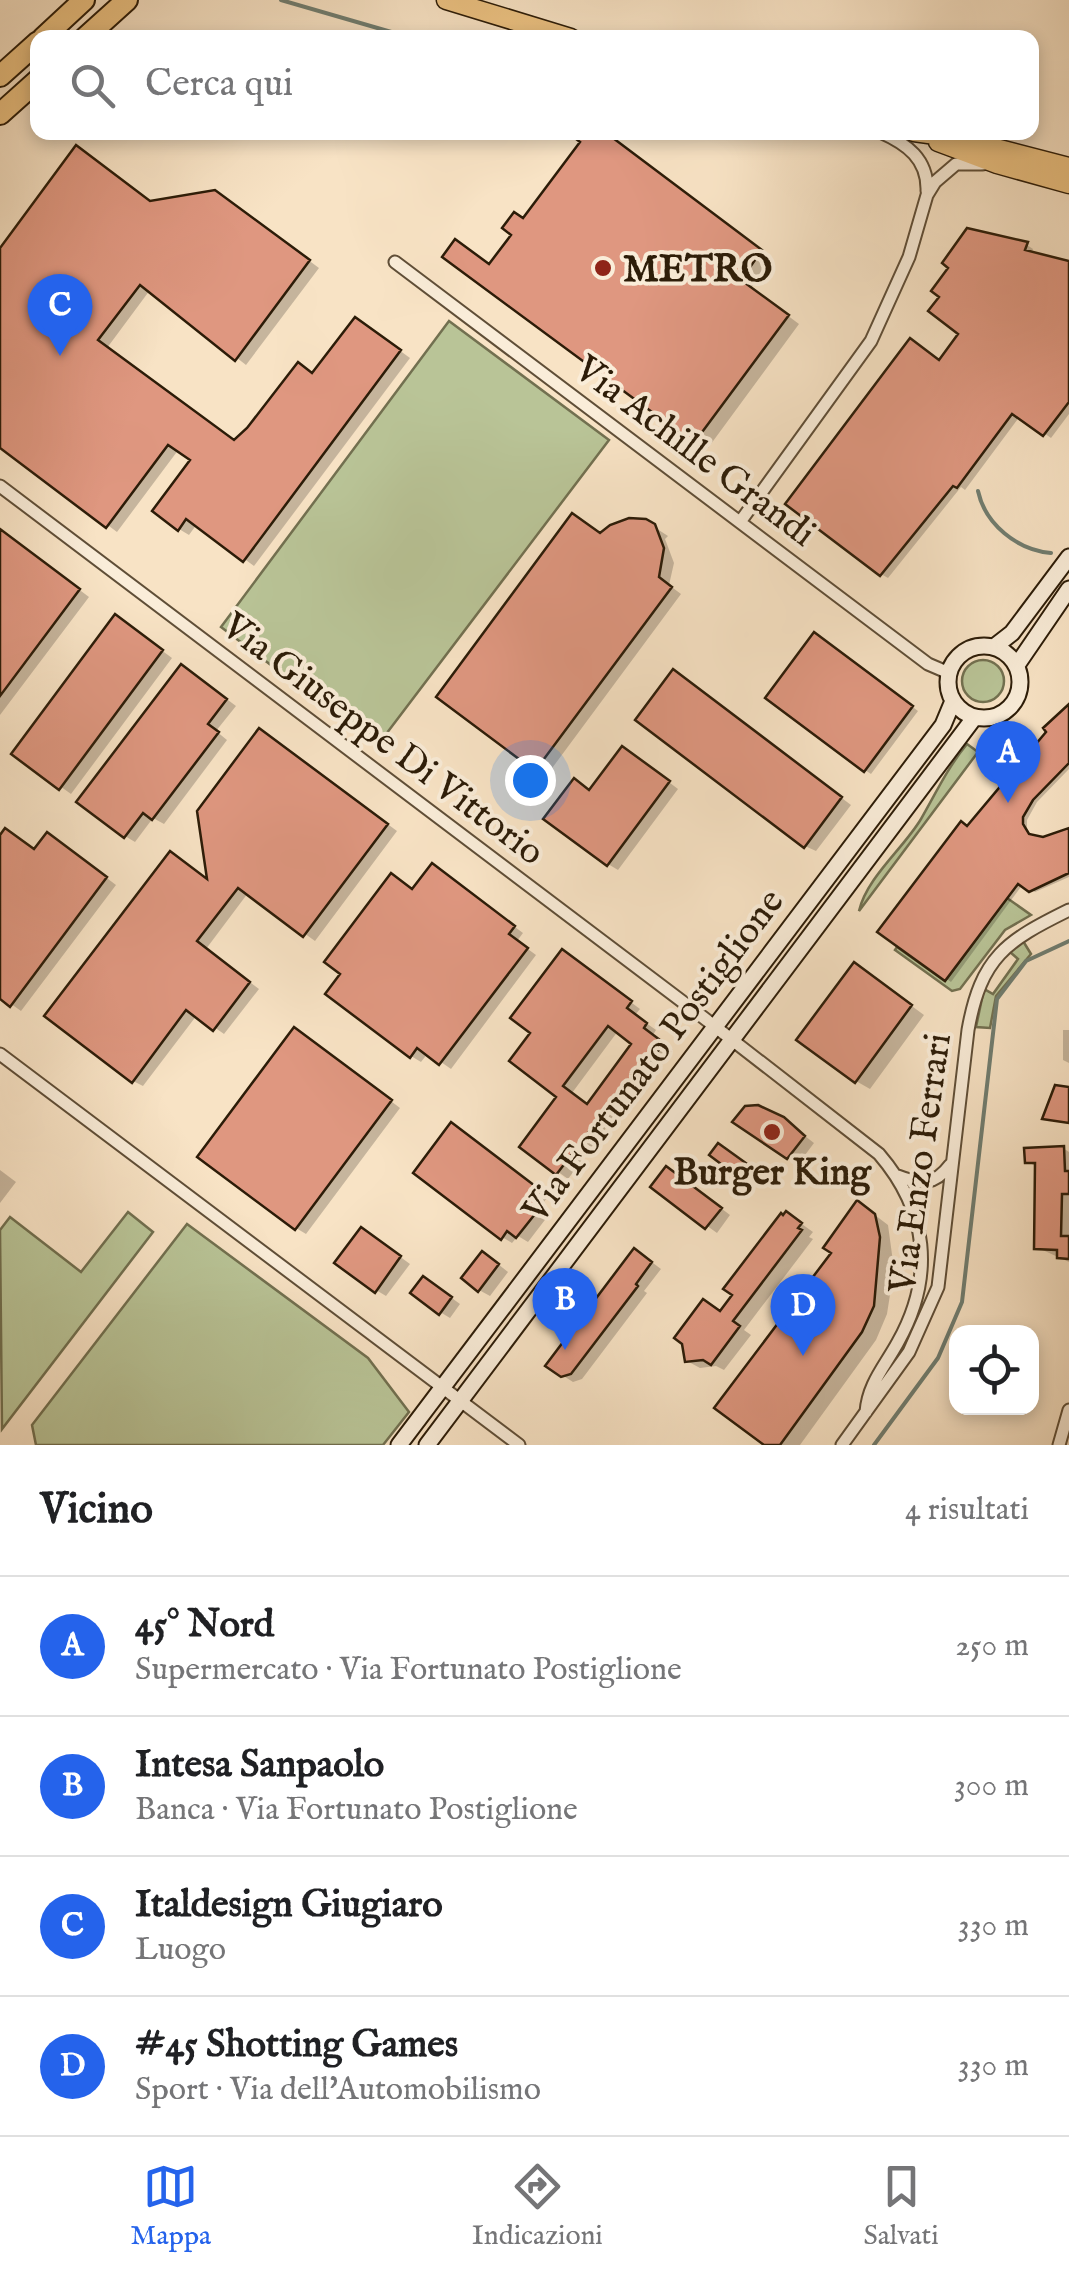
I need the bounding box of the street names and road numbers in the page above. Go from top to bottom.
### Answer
street label: Via Achille Grandi [563,345,824,559]
street label: Via Giuseppe Di Vittorio [210,603,553,878]
street label: Via Fortunato Postiglione [512,880,796,1234]
street label: Via Enzo Ferrari [880,1030,964,1298]

